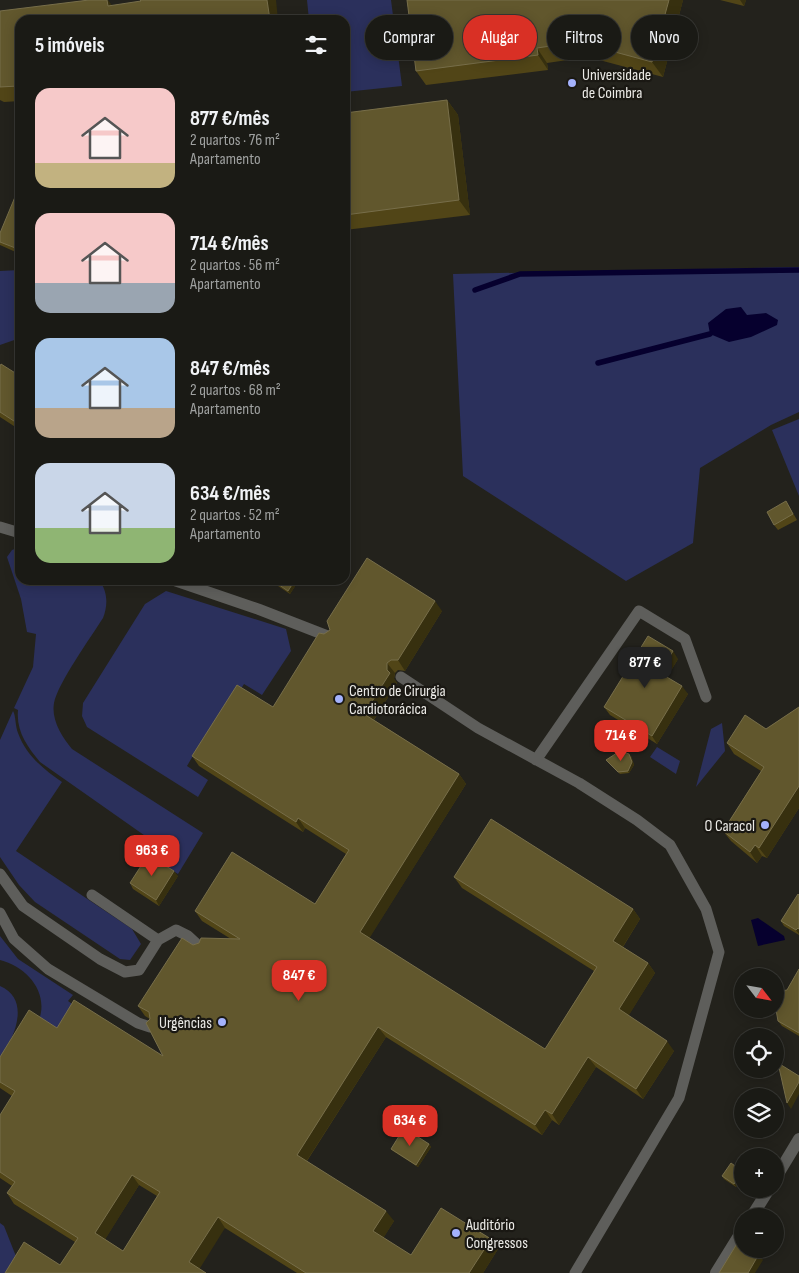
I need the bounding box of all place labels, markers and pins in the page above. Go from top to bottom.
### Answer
place label: Universidade de Coimbra [582,66,651,103]
marker: Universidade de Coimbra [566,77,578,89]
pin: 877 € [610,646,680,689]
place label: Centro de Cirurgia Cardiotorácica [349,682,446,719]
marker: Centro de Cirurgia Cardiotorácica [333,693,345,705]
pin: 714 € [586,720,656,762]
place label: O Caracol [704,817,755,836]
marker: O Caracol [759,819,771,831]
pin: 963 € [117,834,187,877]
pin: 847 € [264,960,334,1002]
place label: Urgências [159,1014,212,1033]
marker: Urgências [216,1016,228,1028]
pin: 634 € [375,1104,445,1147]
place label: Auditório Congressos [465,1216,528,1253]
marker: Auditório Congressos [450,1227,462,1239]

